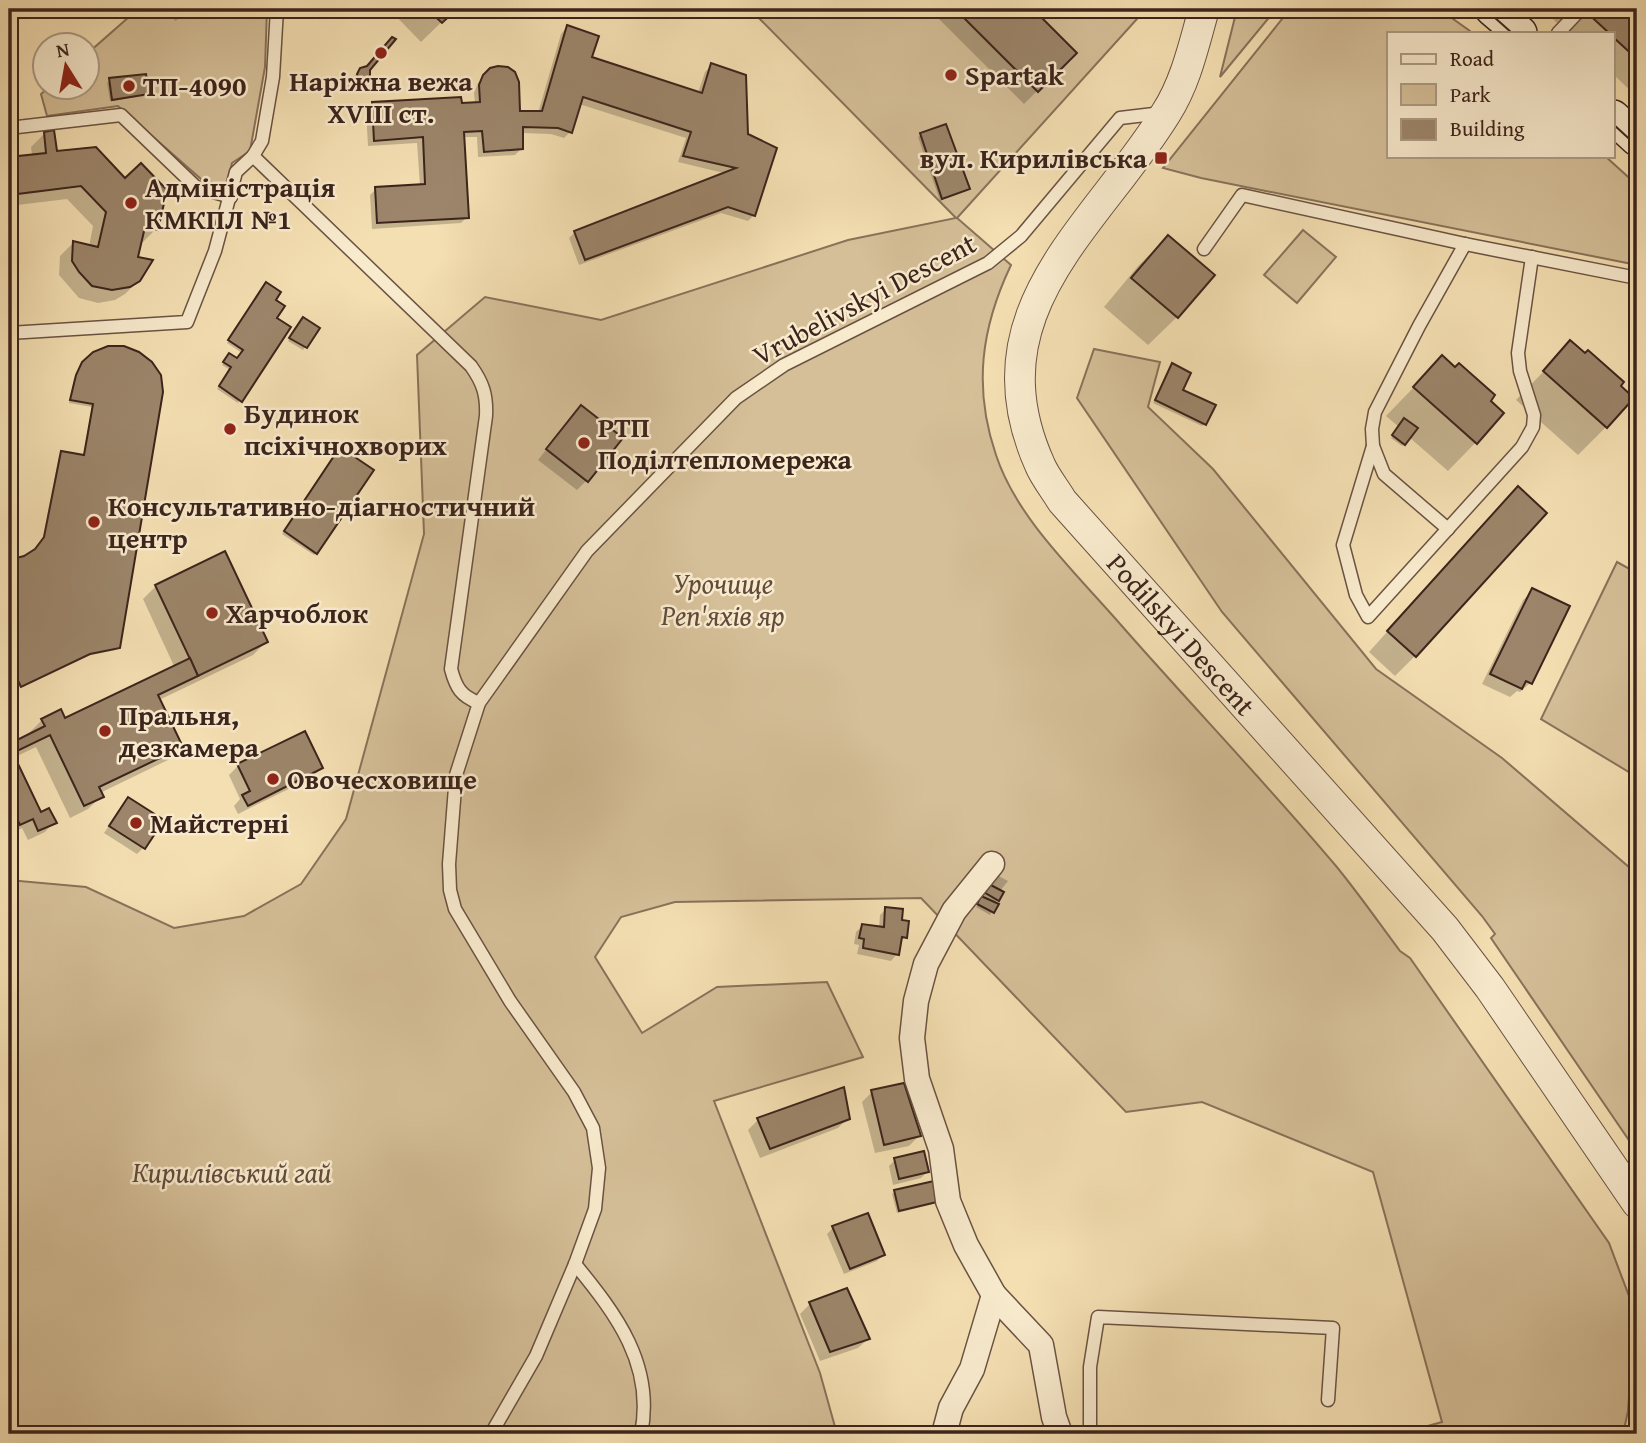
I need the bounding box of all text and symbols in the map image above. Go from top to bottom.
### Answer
north arrow [32,32,102,102]
legend [1387,32,1614,158]
text: N [54,34,72,64]
text: Road [1450,43,1495,74]
marker: Наріжна вежа XVIII ст. [373,45,389,61]
place label: Spartak [965,54,1065,95]
place label: Наріжна вежа XVIII ст. [289,60,473,133]
place label: ТП-4090 [143,65,247,106]
marker: Spartak [943,67,959,83]
marker: ТП-4090 [121,78,137,94]
text: Park [1450,79,1491,110]
text: Building [1450,113,1525,144]
place label: вул. Кирилівська [920,137,1148,178]
marker: вул. Кирилівська [1153,150,1169,166]
place label: Адміністрація КМКПЛ №1 [145,166,335,239]
marker: Адміністрація КМКПЛ №1 [123,195,139,211]
street label: Vrubelivskyi Descent [745,222,983,375]
place label: Будинок псіхічнохворих [244,392,447,465]
place label: РТП Поділтепломережа [598,406,852,479]
marker: Будинок псіхічнохворих [222,421,238,437]
marker: РТП Поділтепломережа [576,435,592,451]
place label: Консультативно-діагностичний центр [108,485,535,558]
marker: Консультативно-діагностичний центр [86,514,102,530]
street label: Podilskyi Descent [1098,544,1266,724]
park label: Урочище Реп'яхів яр [660,562,785,635]
place label: Харчоблок [226,592,369,633]
marker: Харчоблок [204,605,220,621]
place label: Пральня, дезкамера [119,694,259,767]
marker: Пральня, дезкамера [97,723,113,739]
place label: Овочесховище [287,758,477,799]
marker: Овочесховище [265,771,281,787]
place label: Майстерні [150,802,289,843]
marker: Майстерні [128,815,144,831]
park label: Кирилівський гай [132,1151,332,1192]

